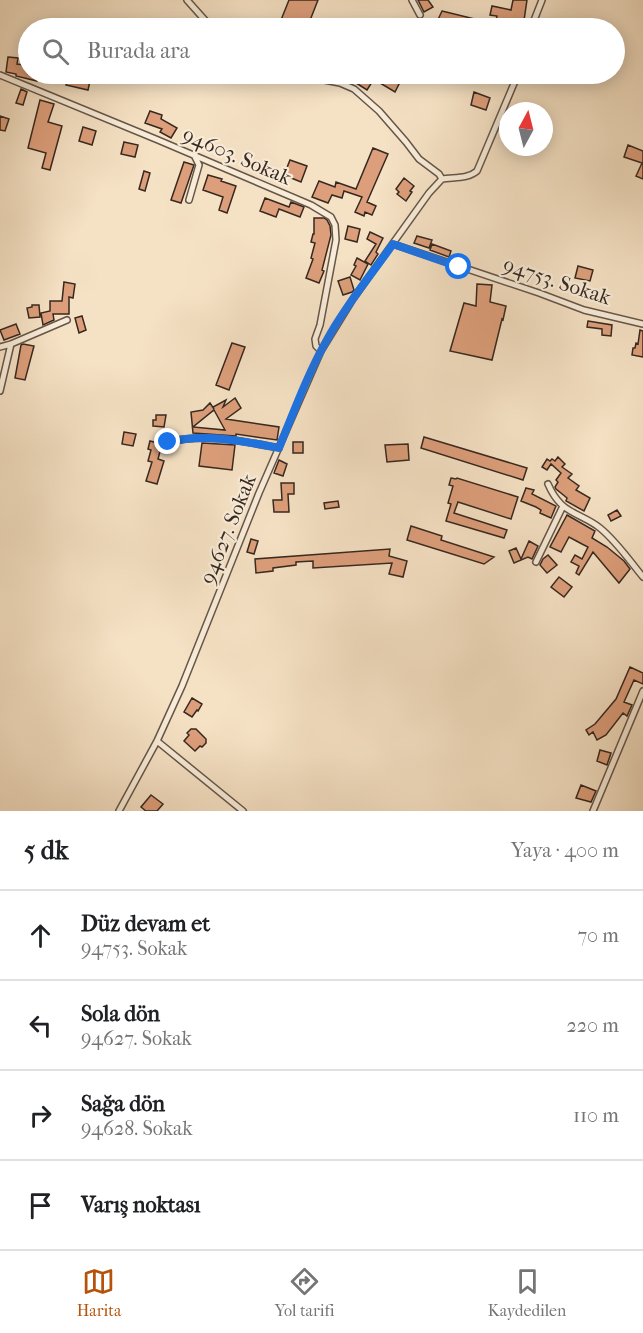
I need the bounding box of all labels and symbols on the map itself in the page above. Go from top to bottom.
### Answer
north arrow [499,102,553,156]
street label: 94603. Sokak [179,122,295,190]
street label: 94753. Sokak [500,252,614,310]
route start [445,253,471,279]
route end [154,428,180,454]
street label: 94627. Sokak [195,470,261,587]

